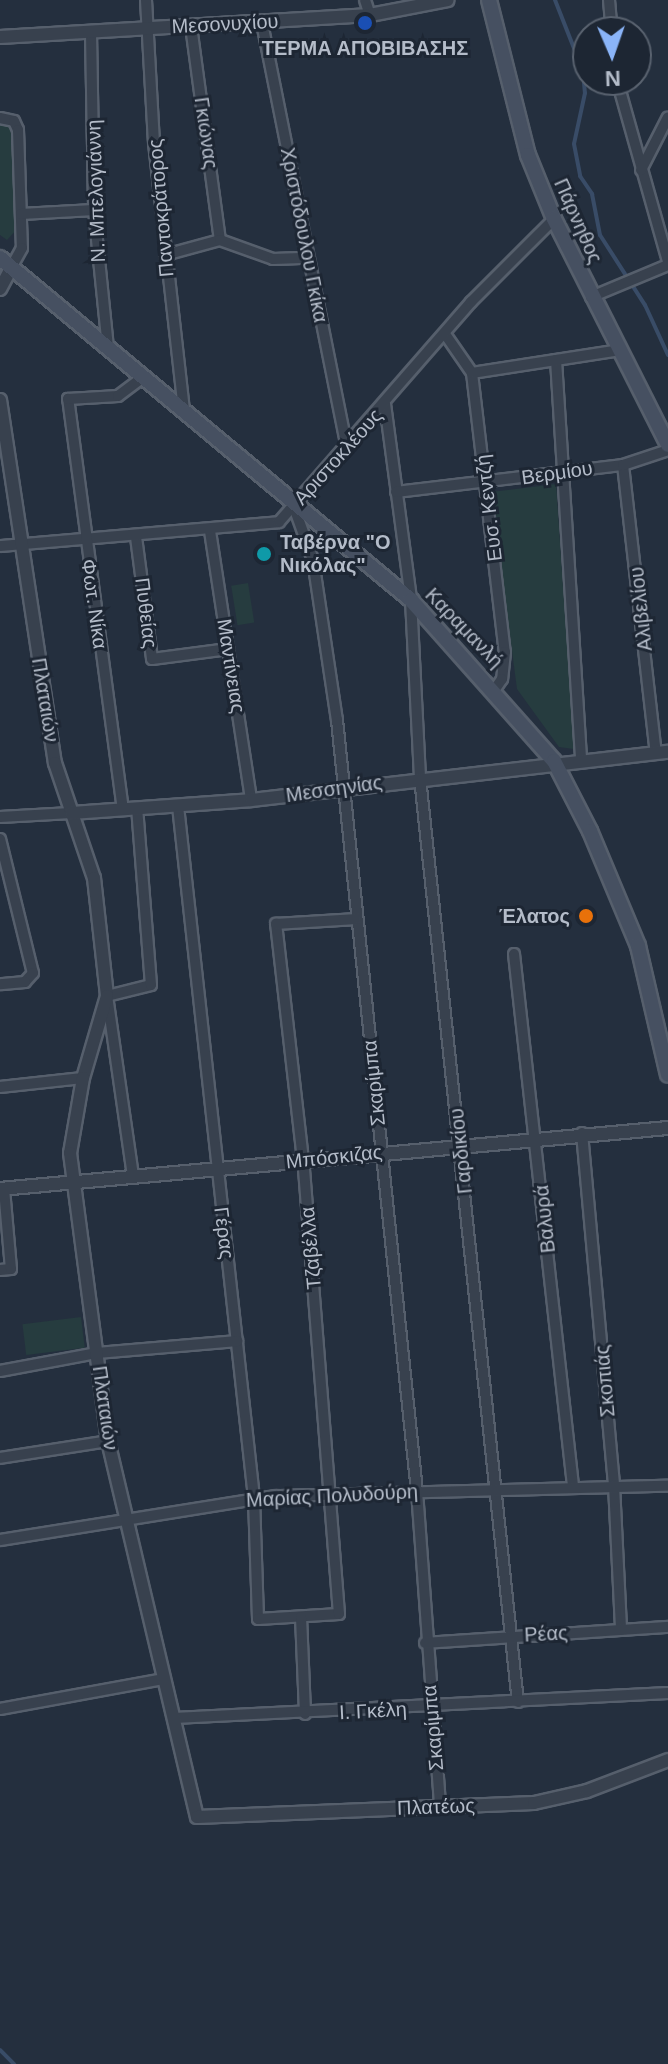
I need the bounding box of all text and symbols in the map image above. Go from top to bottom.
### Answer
street label: Μεσονυχίου [171,9,279,39]
marker: ΤΕΡΜΑ ΑΠΟΒΙΒΑΣΗΣ [356,14,374,32]
north arrow [572,16,652,96]
place label: ΤΕΡΜΑ ΑΠΟΒΙΒΑΣΗΣ [261,36,469,60]
text: N [604,66,621,91]
street label: Γκιώνας [189,96,223,170]
street label: Ν. Μπελογιάννη [82,119,110,263]
street label: Παντοκράτορος [143,138,179,278]
street label: Χριστόδουλου Γκίκα [275,145,333,325]
street label: Πάρνηθος [549,175,607,267]
street label: Αριστοκλέους [289,404,387,510]
street label: Ευσ. Κεντζή [471,453,507,563]
street label: Βερμίου [520,456,594,490]
place label: Ταβέρνα "Ο Νικόλας" [280,530,391,577]
marker: Ταβέρνα "Ο Νικόλας" [255,545,273,563]
street label: Φωτ. Νίκα [76,558,112,650]
street label: Αλιβελίου [625,566,657,652]
street label: Πυθείας [130,576,162,650]
street label: Καραμανλή [420,583,508,673]
street label: Μαντίνειας [212,617,250,715]
street label: Πλαταιών [27,656,63,744]
street label: Μεσσηνίας [284,770,384,808]
place label: Έλατος [499,904,570,928]
marker: Έλατος [577,907,595,925]
street label: Σκαρίμπα [358,1039,390,1127]
street label: Γαρδικίου [445,1107,477,1195]
street label: Μπόσκιζας [284,1140,384,1174]
street label: Βαλυρά [529,1184,561,1254]
street label: Γέρας [209,1205,239,1261]
street label: Τζαβέλλα [295,1206,327,1290]
street label: Σκοπιάς [590,1344,620,1418]
street label: Πλαταιών [87,1364,123,1452]
street label: Μαρίας Πολυδούρη [245,1480,419,1512]
street label: Ρέας [524,1621,568,1647]
street label: Σκαρίμπα [417,1684,449,1772]
street label: Ι. Γκέλη [339,1697,407,1725]
street label: Πλατέως [397,1794,475,1820]

